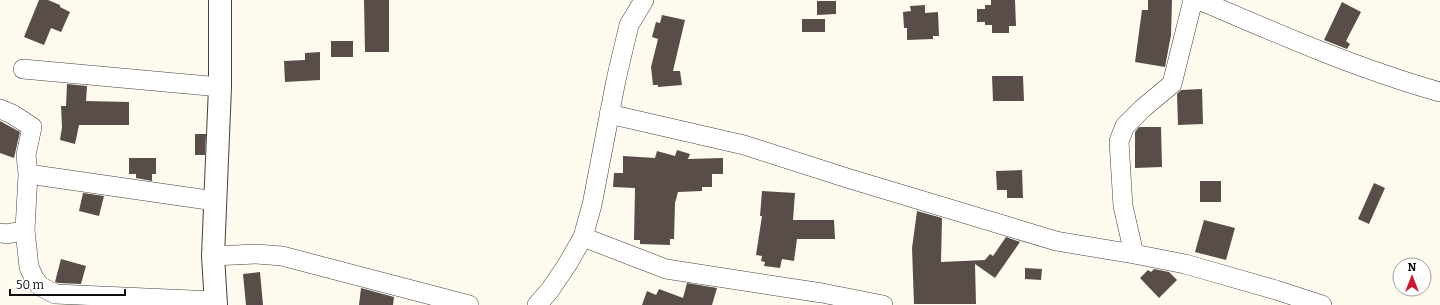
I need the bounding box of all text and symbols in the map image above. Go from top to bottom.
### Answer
north arrow [1392,257,1432,297]
text: N [1408,261,1417,274]
scale bar [10,271,125,297]
text: 50 m [16,278,45,292]

